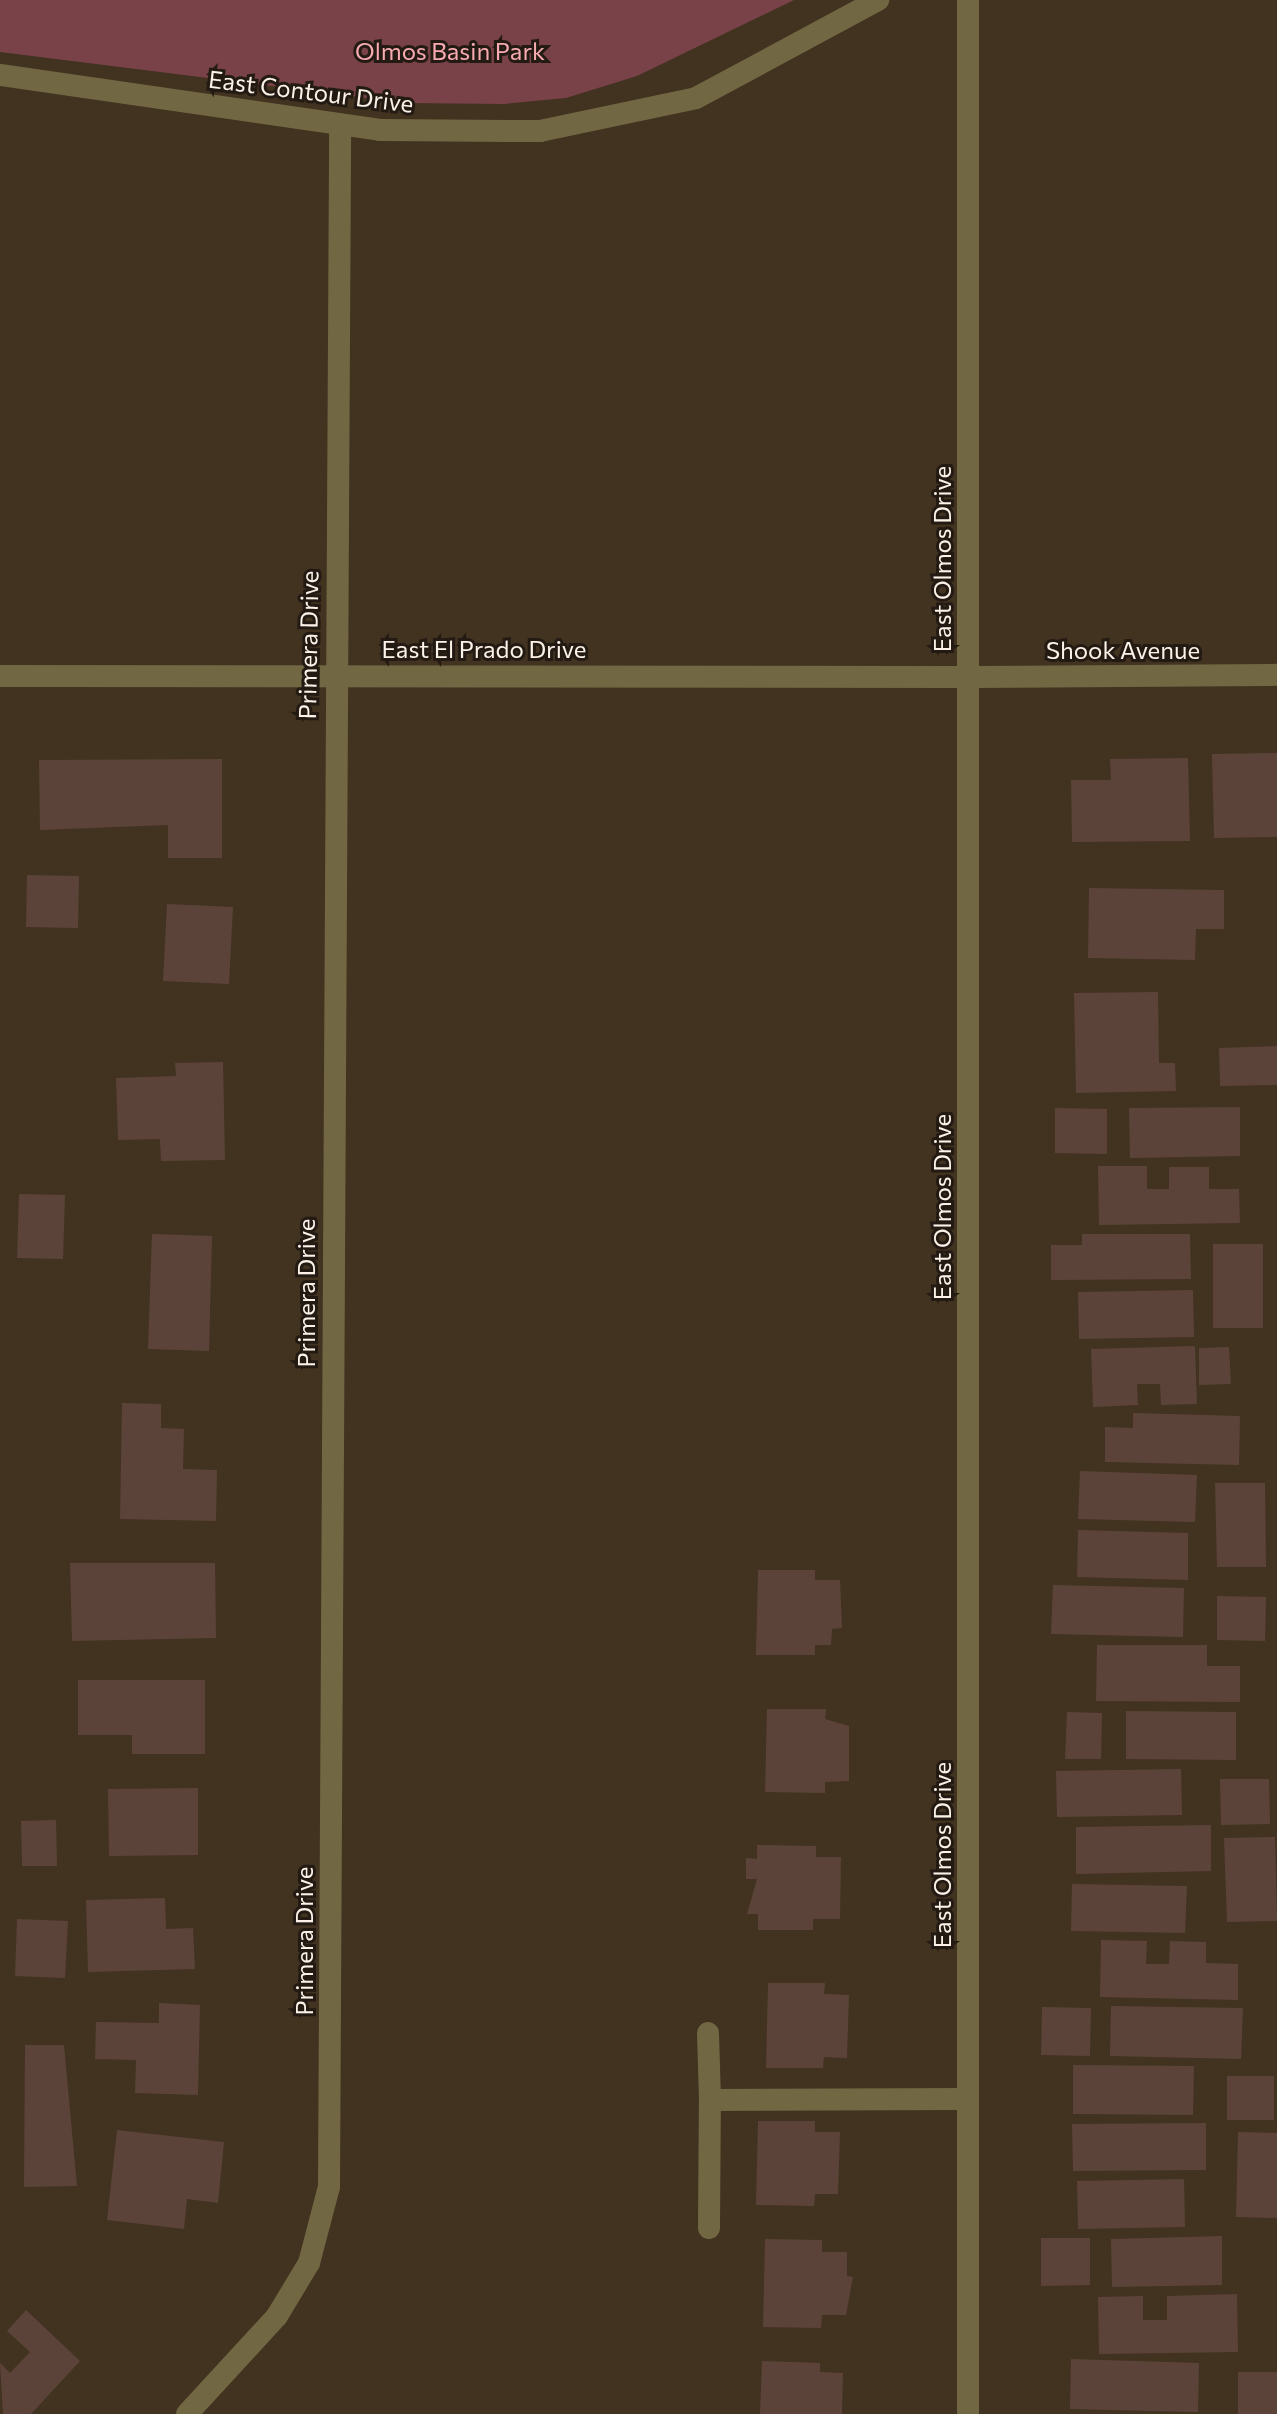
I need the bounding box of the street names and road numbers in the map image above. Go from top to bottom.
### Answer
street label: East Contour Drive [207,64,415,118]
street label: East Olmos Drive [928,466,956,652]
street label: Primera Drive [292,570,324,720]
street label: East El Prado Drive [382,635,586,663]
street label: Shook Avenue [1046,636,1200,664]
street label: East Olmos Drive [928,1114,956,1300]
street label: Primera Drive [292,1219,320,1367]
street label: East Olmos Drive [928,1762,956,1948]
street label: Primera Drive [290,1867,318,2015]

